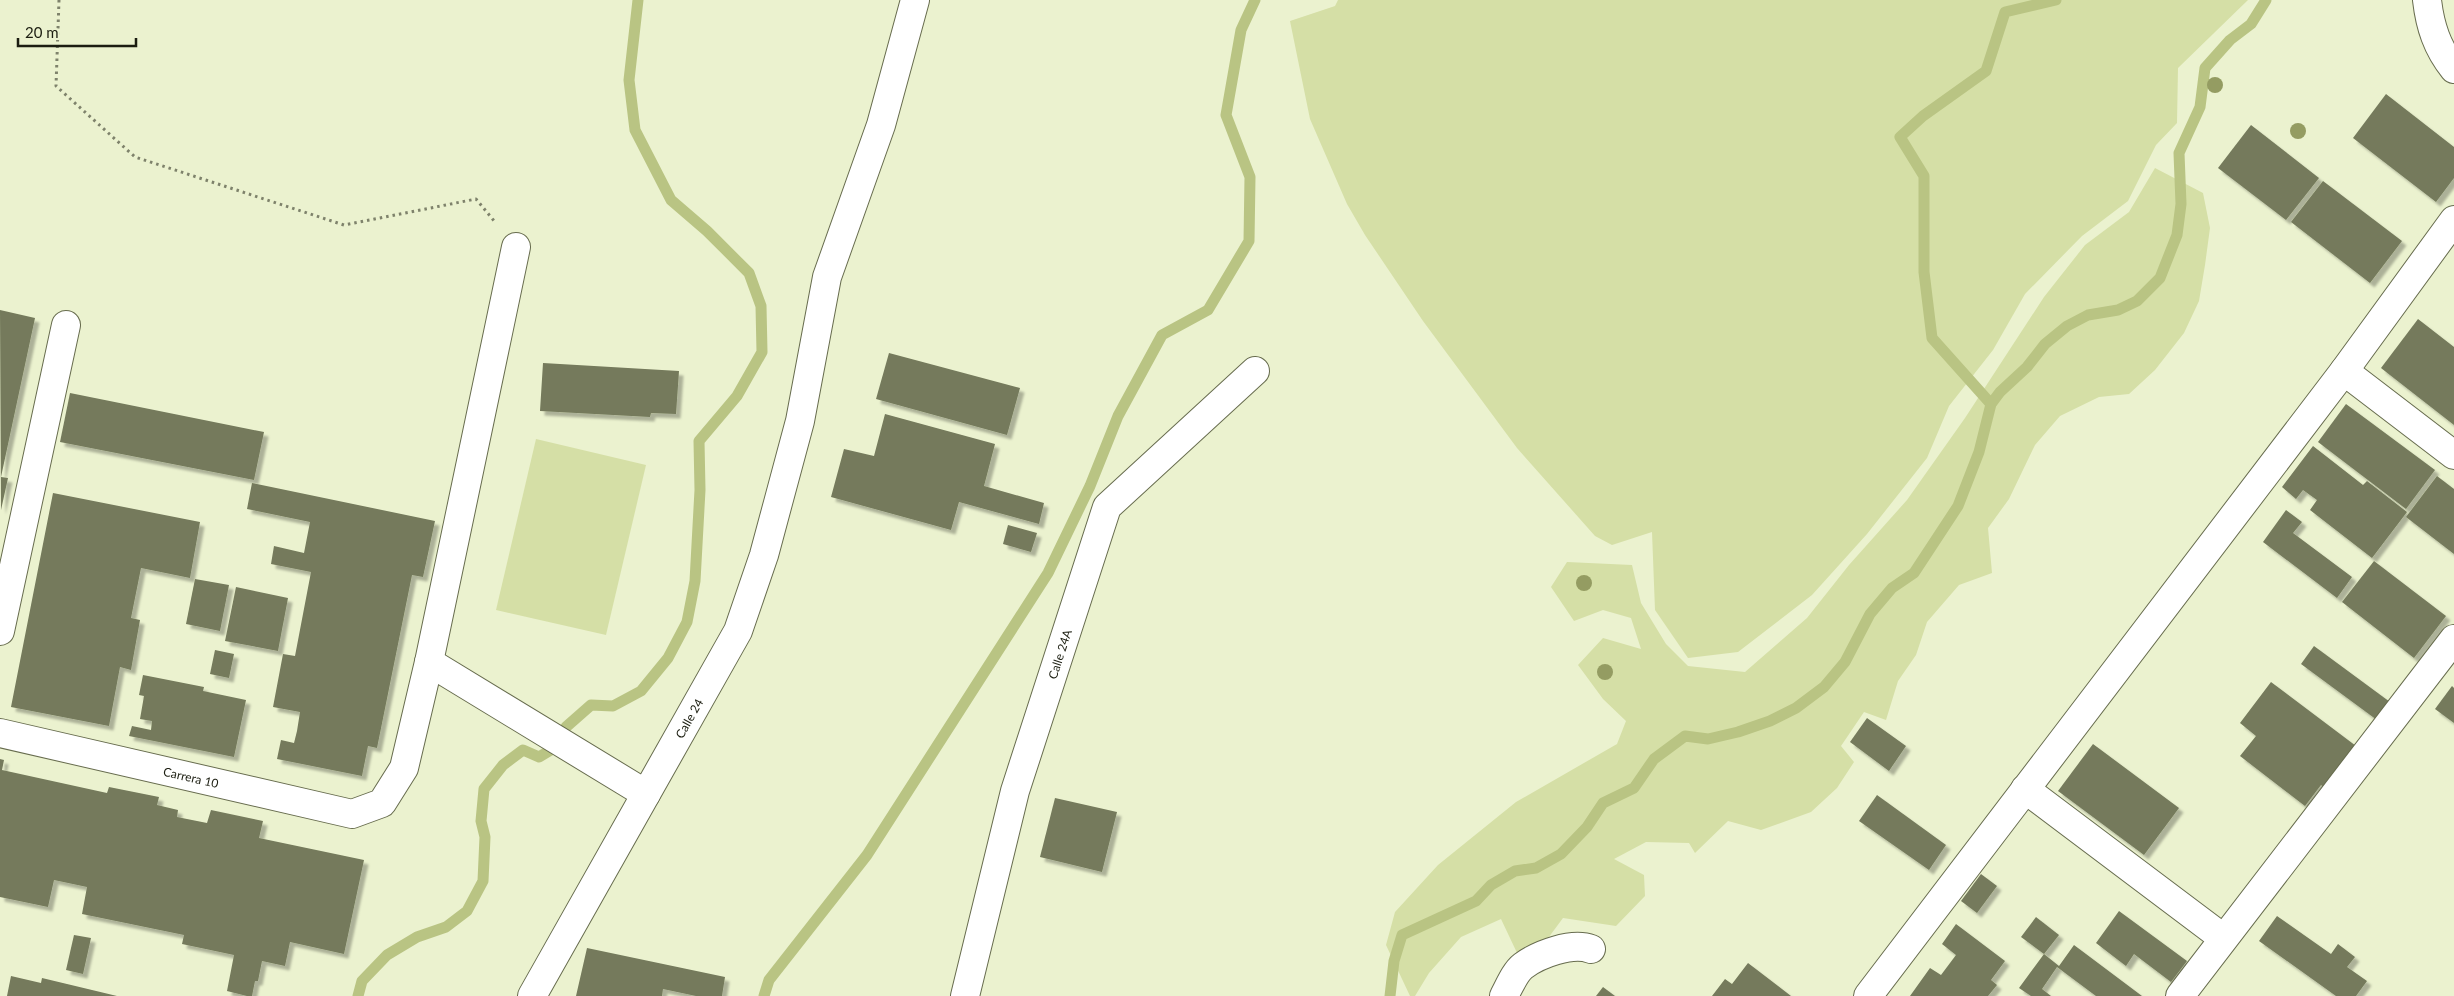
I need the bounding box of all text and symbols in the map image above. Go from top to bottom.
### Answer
scale bar [18,15,135,47]
text: 20 m [25,23,59,41]
street label: Calle 24A [1044,627,1075,681]
street label: Calle 24 [672,696,706,741]
street label: Carrera 10 [162,763,220,791]

